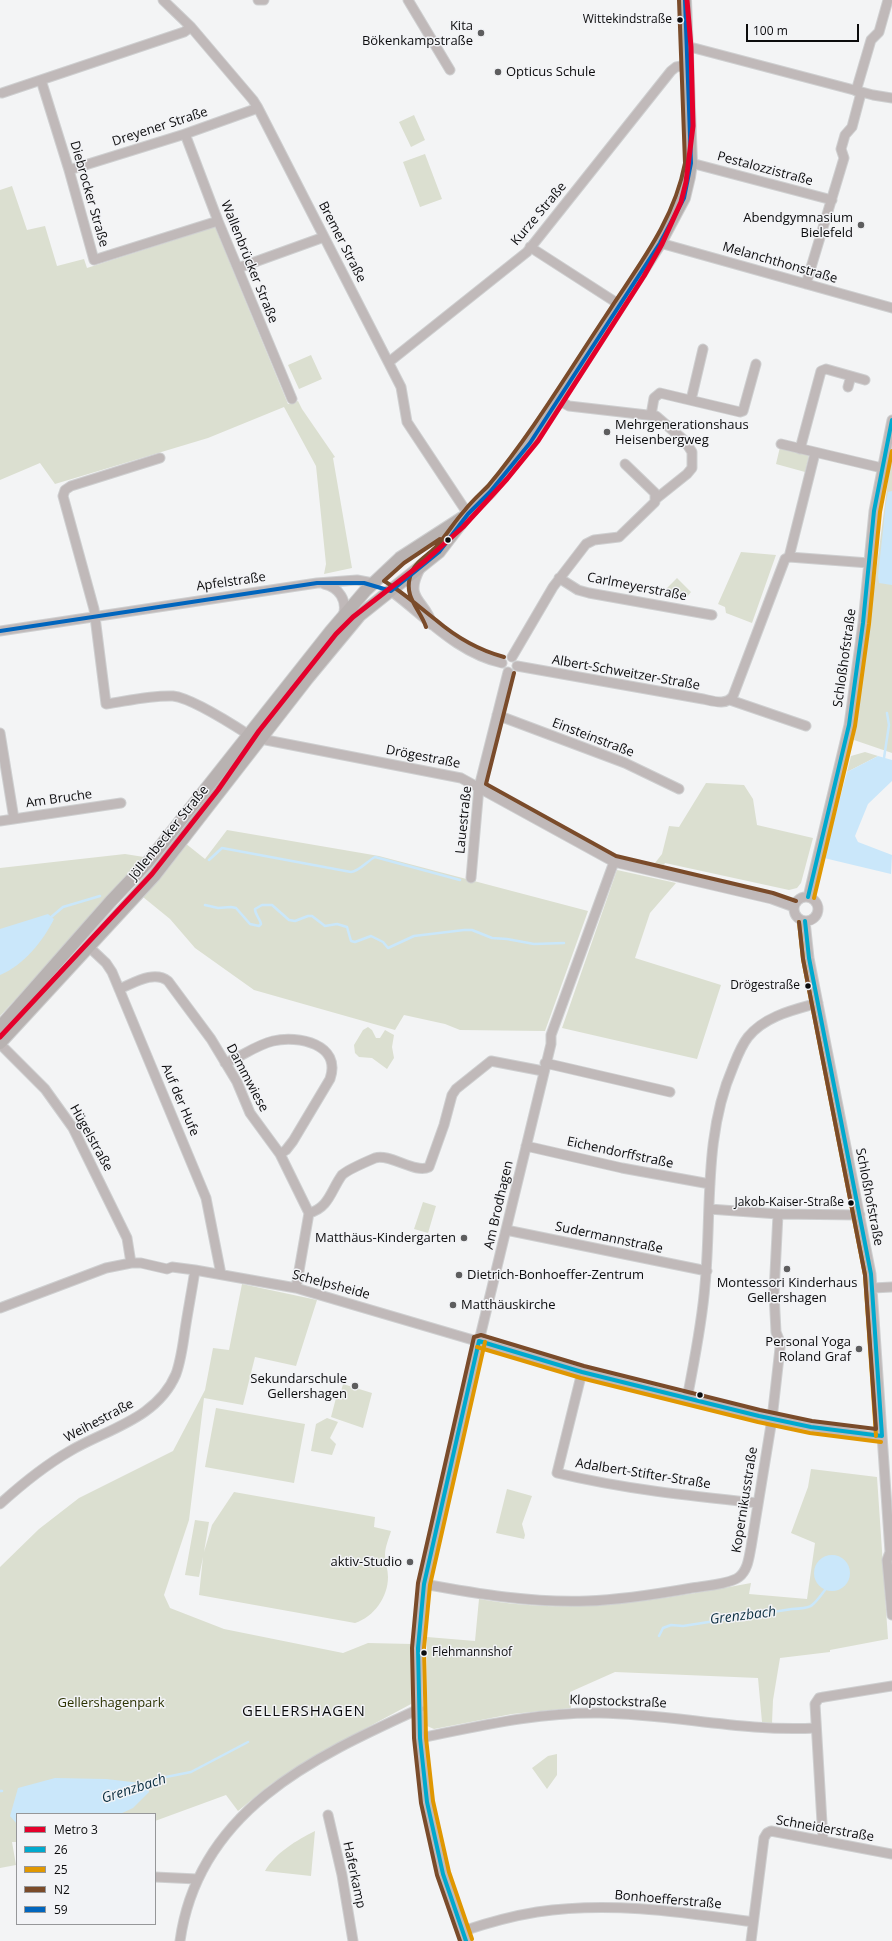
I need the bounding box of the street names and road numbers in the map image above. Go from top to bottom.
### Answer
street label: Dreyener Straße [110,104,210,150]
street label: Diebrocker Straße [66,139,112,249]
street label: Pestalozzistraße [715,149,815,189]
street label: Kurze Straße [508,179,570,249]
street label: Wallenbrücker Straße [217,198,281,326]
street label: Bremer Straße [315,199,369,285]
street label: Melanchthonstraße [721,239,839,287]
street label: Apfelstraße [195,569,267,595]
street label: Carlmeyerstraße [586,570,688,604]
street label: Schloßhofstraße [830,608,860,708]
street label: Albert-Schweitzer-Straße [551,652,701,694]
street label: Einsteinstraße [550,715,636,761]
street label: Drögestraße [384,742,462,772]
street label: Jöllenbecker Straße [126,783,212,883]
street label: Lauestraße [453,785,475,855]
street label: Am Bruche [25,787,93,811]
street label: Dammwiese [223,1041,271,1115]
street label: Auf der Hufe [158,1061,202,1139]
street label: Hügelstraße [66,1102,116,1174]
street label: Eichendorffstraße [565,1134,675,1172]
street label: Schloßhofstraße [852,1147,886,1247]
street label: Am Brodhagen [481,1159,517,1251]
street label: Sudermannstraße [554,1219,664,1257]
street label: Schelpsheide [290,1267,372,1303]
street label: Weihestraße [62,1396,136,1446]
street label: Kopernikusstraße [729,1446,761,1554]
street label: Adalbert-Stifter-Straße [574,1456,712,1492]
street label: Klopstockstraße [569,1693,667,1711]
street label: Schneiderstraße [775,1813,875,1845]
street label: Haferkamp [339,1840,369,1910]
street label: Bonhoefferstraße [614,1888,722,1912]

